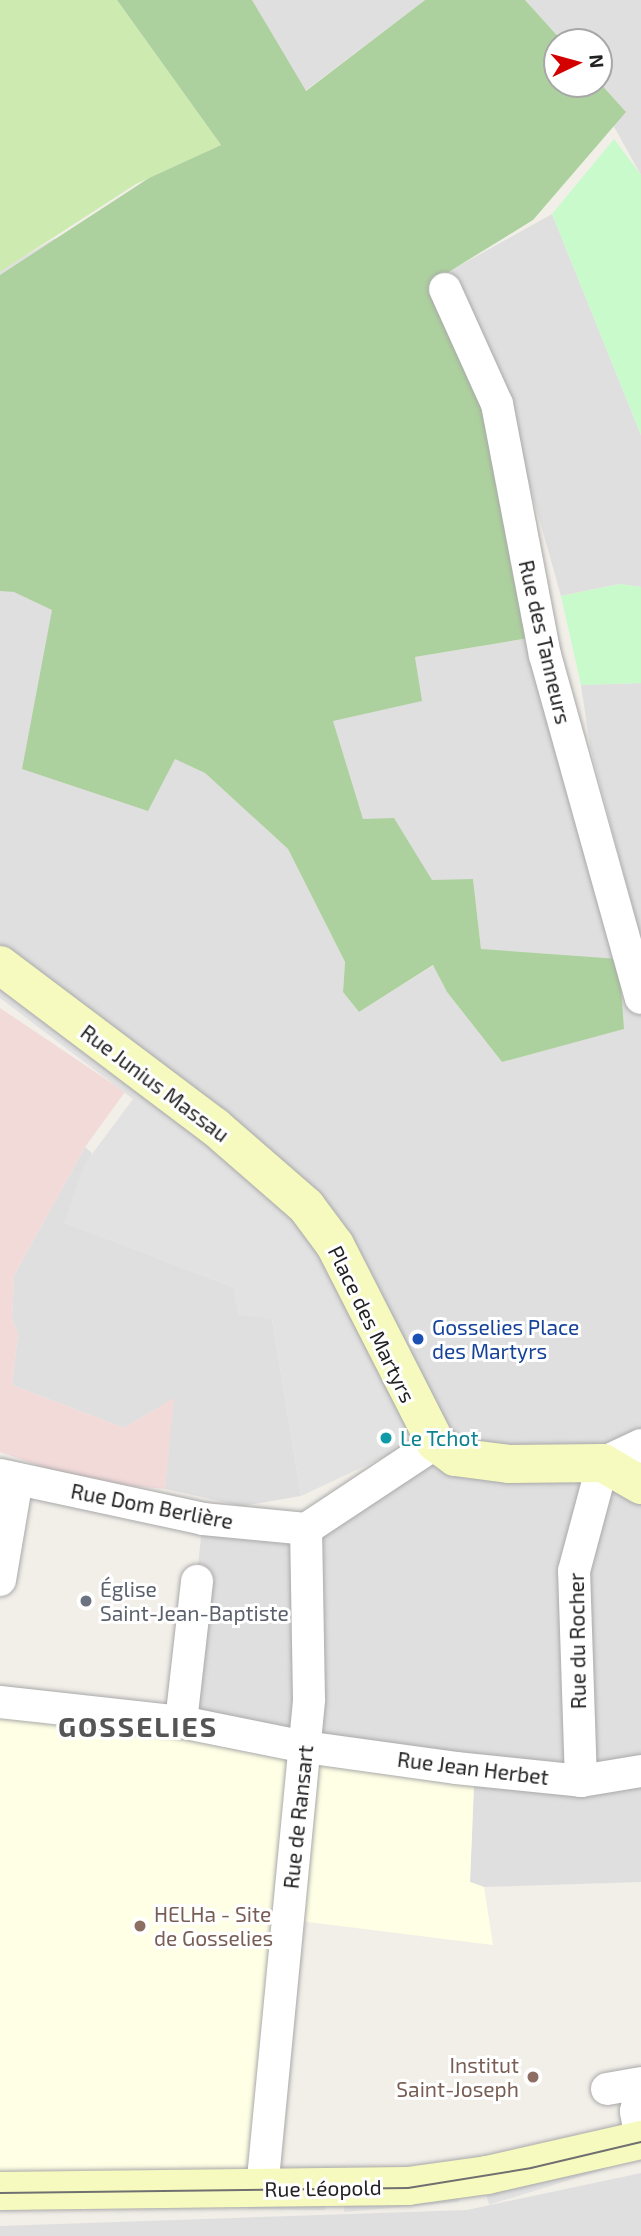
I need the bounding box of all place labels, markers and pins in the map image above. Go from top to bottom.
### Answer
place label: Gosselies Place des Martyrs [432,1314,579,1364]
marker: Gosselies Place des Martyrs [410,1331,426,1347]
place label: Le Tchot [400,1425,479,1451]
marker: Le Tchot [378,1430,394,1446]
place label: Église Saint-Jean-Baptiste [100,1576,289,1626]
marker: Église Saint-Jean-Baptiste [78,1593,94,1609]
place label: HELHa - Site de Gosselies [154,1901,273,1951]
marker: HELHa - Site de Gosselies [132,1918,148,1934]
place label: Institut Saint-Joseph [396,2052,519,2102]
marker: Institut Saint-Joseph [525,2069,541,2085]

